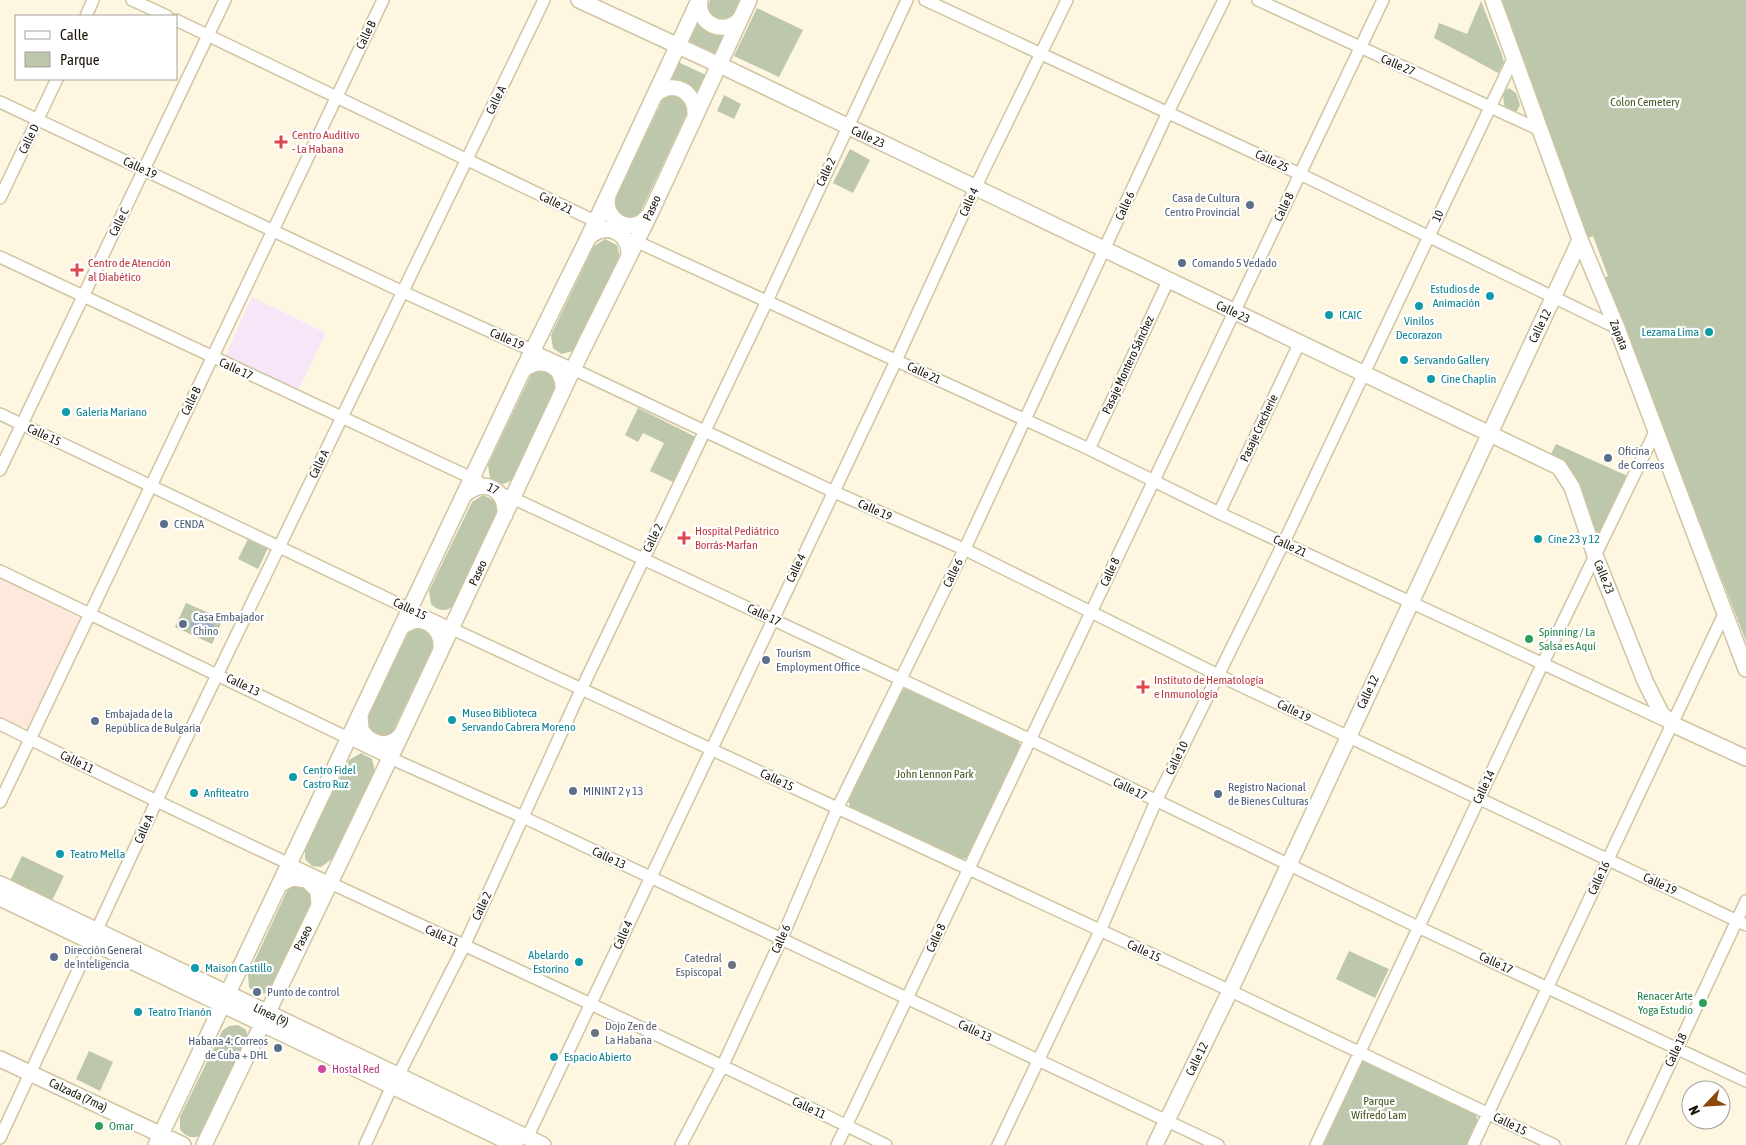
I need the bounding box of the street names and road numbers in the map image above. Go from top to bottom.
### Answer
street label: Calle B [353,18,379,52]
street label: Calle 27 [1379,51,1417,79]
street label: Calle A [483,83,509,117]
street label: Calle D [16,122,42,156]
street label: Calle 23 [849,123,887,151]
street label: Calle 25 [1253,147,1291,175]
street label: Calle 19 [121,154,159,182]
street label: Calle 2 [813,155,839,189]
street label: Calle 4 [957,185,982,219]
street label: Calle 21 [537,189,575,217]
street label: Calle 6 [1113,189,1138,223]
street label: Calle 8 [1271,190,1297,224]
street label: Paseo [640,193,664,223]
street label: Calle C [106,205,132,238]
street label: 10 [1429,208,1447,224]
street label: Calle 23 [1214,298,1252,326]
street label: Calle 12 [1526,307,1554,345]
street label: Pasaje Montero Sánchez [1099,313,1157,416]
street label: Zapata [1607,318,1631,352]
street label: Calle 19 [488,325,526,353]
street label: Calle 17 [217,355,255,383]
street label: Calle 21 [905,359,943,387]
street label: Calle B [178,384,204,418]
street label: Pasaje Crecherie [1237,392,1281,464]
street label: Calle 15 [25,421,63,449]
street label: Calle A [306,447,332,481]
street label: 17 [485,480,501,498]
street label: Calle 19 [856,496,894,524]
street label: Calle 2 [640,521,666,555]
street label: Calle 21 [1271,532,1309,560]
street label: Calle 4 [783,551,809,585]
street label: Calle 8 [1097,555,1123,589]
street label: Calle 6 [940,556,966,590]
street label: Paseo [466,558,490,588]
street label: Calle 23 [1591,558,1617,596]
street label: Calle 15 [391,595,429,623]
street label: Calle 17 [745,601,783,629]
street label: Calle 13 [224,671,262,699]
street label: Calle 12 [1354,673,1382,711]
street label: Calle 19 [1275,697,1313,725]
street label: Calle 10 [1163,739,1191,777]
street label: Calle 11 [58,748,96,776]
street label: Calle 15 [758,766,796,794]
street label: Calle 14 [1470,768,1498,806]
street label: Calle 17 [1111,775,1149,803]
street label: Calle A [131,812,157,846]
street label: Calle 13 [590,844,628,872]
street label: Calle 16 [1585,859,1613,897]
street label: Calle 19 [1641,870,1679,898]
street label: Calle 2 [469,889,495,923]
street label: Calle 4 [611,918,636,952]
street label: Calle 8 [923,921,949,955]
street label: Calle 11 [423,922,461,950]
street label: Calle 6 [769,922,794,956]
street label: Paseo [291,923,315,953]
street label: Calle 15 [1125,937,1163,965]
street label: Calle 17 [1477,949,1515,977]
street label: Línea (9) [251,1001,291,1030]
street label: Calle 13 [956,1017,994,1045]
street label: Calle 18 [1662,1031,1690,1069]
street label: Calle 12 [1183,1040,1211,1078]
street label: Calzada (7ma) [47,1075,109,1115]
street label: Calle 11 [790,1094,828,1122]
street label: Calle 15 [1491,1110,1529,1138]

